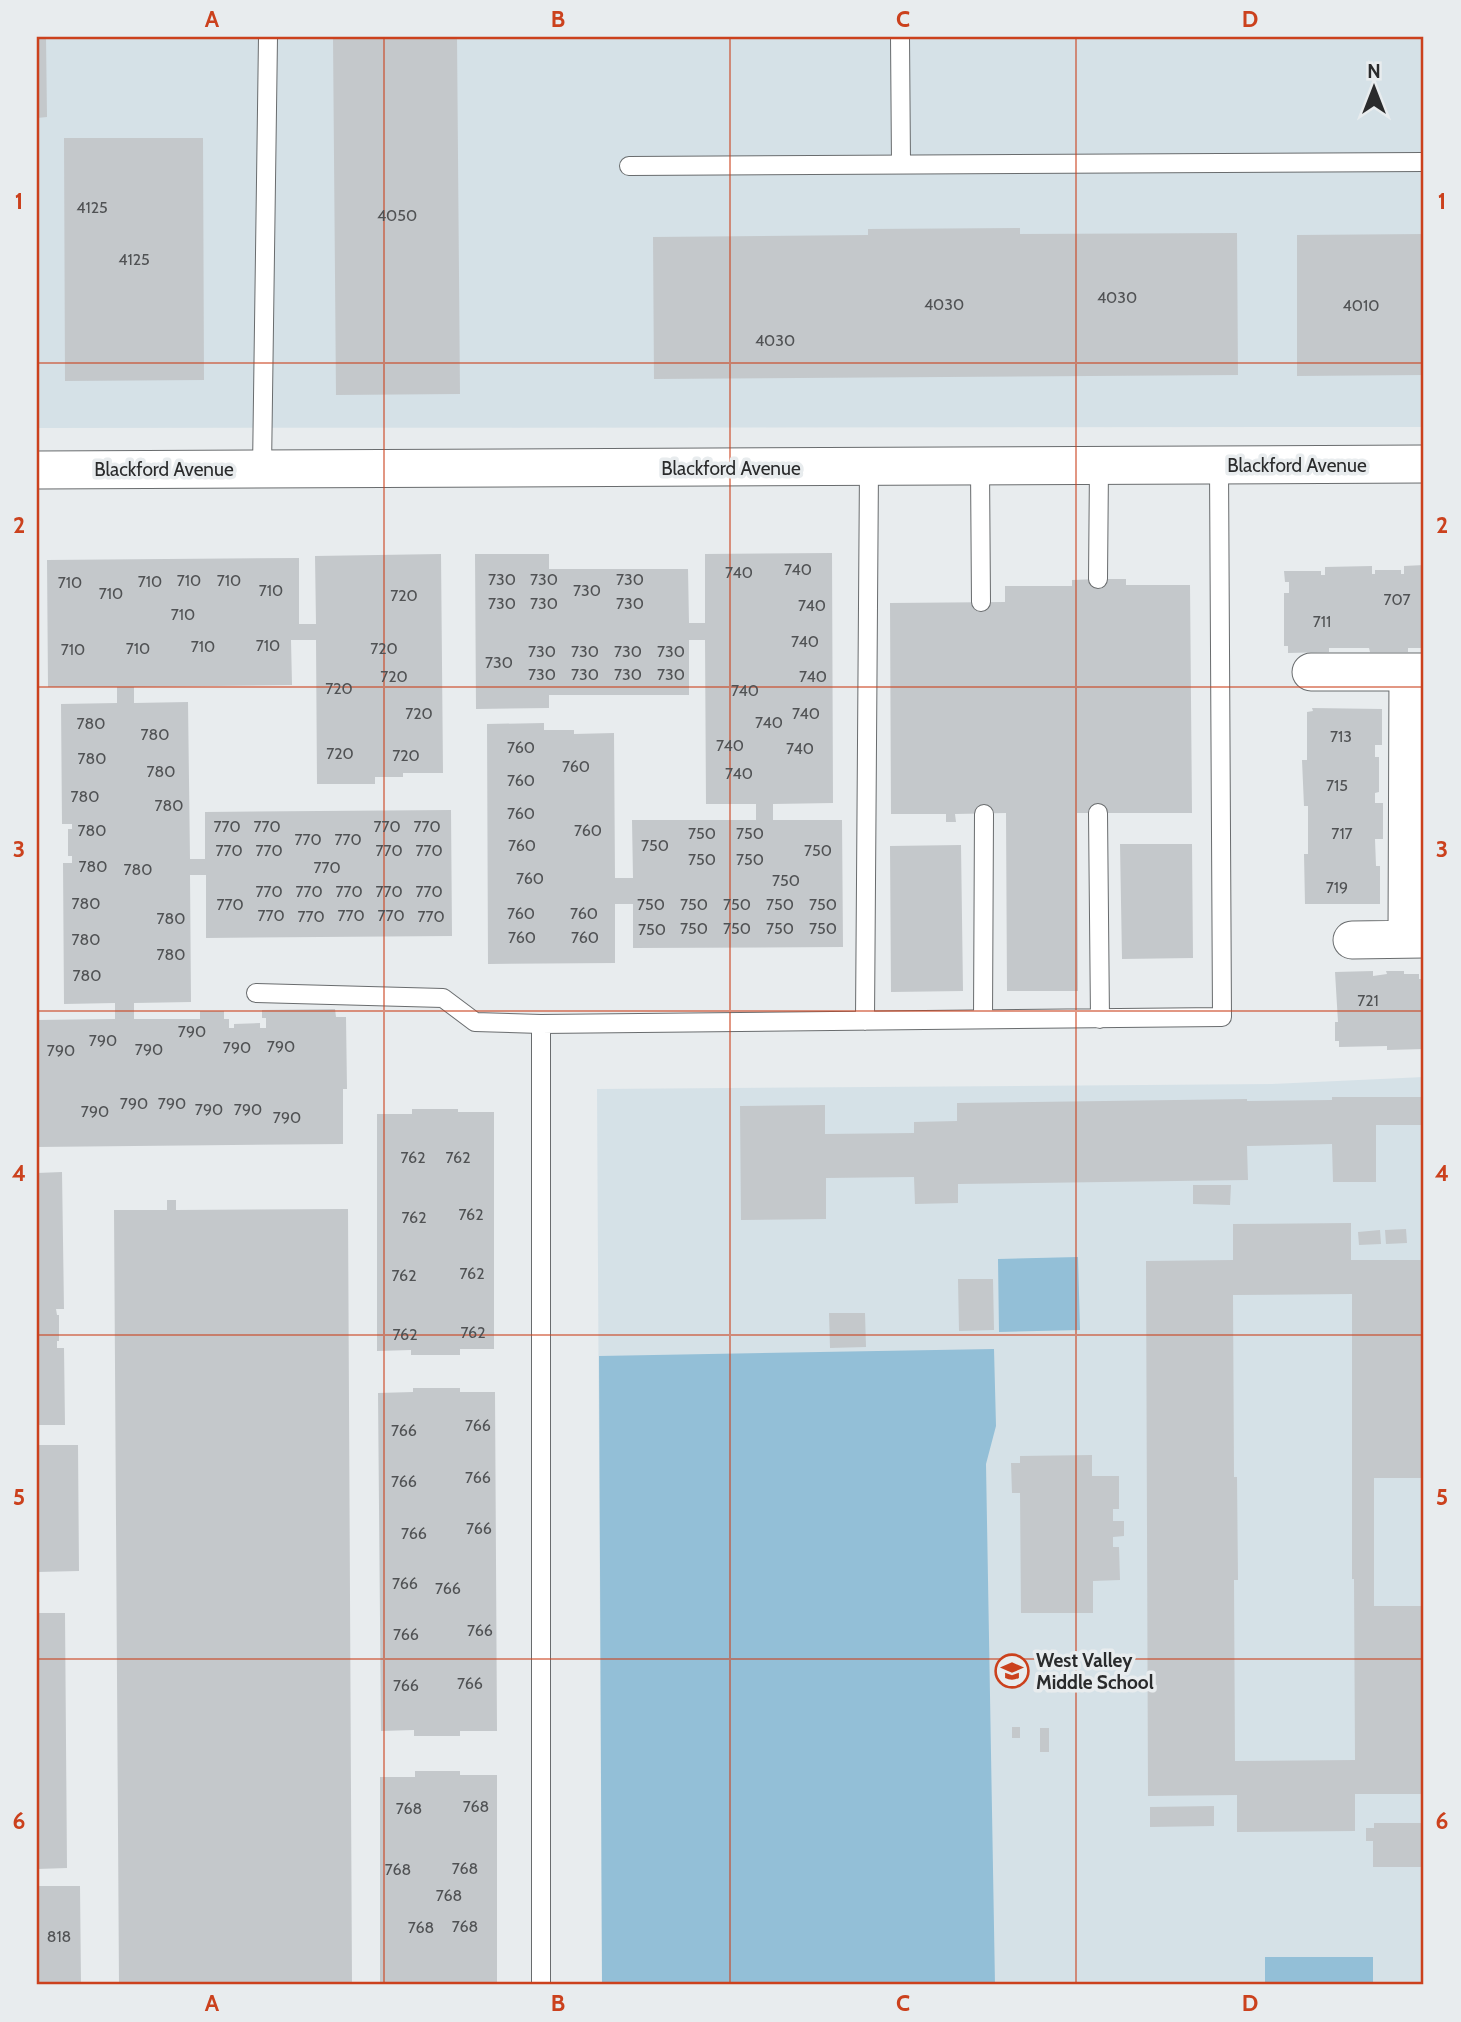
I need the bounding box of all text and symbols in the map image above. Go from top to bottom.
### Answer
text: A [205,5,220,33]
text: B [551,5,565,33]
text: C [896,5,910,33]
text: D [1242,5,1258,33]
north arrow [1338,52,1408,122]
text: N [1367,60,1381,83]
text: 1 [15,187,23,215]
text: 1 [1438,187,1446,215]
house number: 4125 [76,198,108,217]
house number: 4050 [377,206,417,225]
house number: 4125 [118,250,150,269]
house number: 4030 [1097,288,1137,307]
house number: 4030 [924,295,964,314]
house number: 4010 [1343,296,1379,315]
house number: 4030 [755,331,795,350]
street label: Blackford Avenue [1227,454,1367,477]
street label: Blackford Avenue [661,457,801,480]
street label: Blackford Avenue [94,458,234,481]
text: 2 [13,511,25,539]
text: 2 [1436,511,1448,539]
house number: 740 [784,560,812,579]
house number: 740 [725,563,753,582]
house number: 730 [488,570,516,589]
house number: 730 [530,570,558,589]
house number: 730 [616,570,644,589]
house number: 710 [177,571,201,590]
house number: 710 [217,571,241,590]
house number: 710 [138,572,162,591]
house number: 710 [58,573,82,592]
house number: 710 [259,581,283,600]
house number: 730 [573,581,601,600]
house number: 710 [99,584,123,603]
house number: 720 [390,586,418,605]
house number: 707 [1384,590,1410,609]
house number: 730 [488,594,516,613]
house number: 730 [530,594,558,613]
house number: 730 [616,594,644,613]
house number: 740 [798,596,826,615]
house number: 710 [171,605,195,624]
house number: 711 [1313,612,1331,631]
house number: 740 [791,632,819,651]
house number: 710 [256,636,280,655]
house number: 710 [191,637,215,656]
house number: 710 [126,639,150,658]
house number: 720 [370,639,398,658]
house number: 710 [61,640,85,659]
house number: 730 [528,642,556,661]
house number: 730 [571,642,599,661]
house number: 730 [614,642,642,661]
house number: 730 [657,642,685,661]
house number: 730 [485,653,513,672]
house number: 730 [528,665,556,684]
house number: 730 [571,665,599,684]
house number: 730 [614,665,642,684]
house number: 730 [657,665,685,684]
house number: 720 [380,667,408,686]
house number: 740 [799,667,827,686]
house number: 720 [325,679,353,698]
house number: 740 [731,681,759,700]
house number: 720 [405,704,433,723]
house number: 740 [792,704,820,723]
house number: 740 [755,713,783,732]
house number: 780 [77,714,105,733]
house number: 780 [141,725,169,744]
house number: 713 [1330,727,1352,746]
house number: 740 [716,736,744,755]
house number: 760 [507,738,535,757]
house number: 740 [786,739,814,758]
house number: 720 [326,744,354,763]
house number: 720 [392,746,420,765]
house number: 780 [78,749,106,768]
house number: 760 [562,757,590,776]
house number: 780 [147,762,175,781]
house number: 740 [725,764,753,783]
house number: 760 [507,771,535,790]
house number: 715 [1326,776,1348,795]
house number: 780 [71,787,99,806]
house number: 780 [155,796,183,815]
house number: 760 [507,804,535,823]
house number: 770 [213,817,241,836]
house number: 770 [253,817,281,836]
house number: 770 [373,817,401,836]
house number: 770 [413,817,441,836]
house number: 780 [78,821,106,840]
house number: 760 [574,821,602,840]
house number: 750 [688,824,716,843]
house number: 750 [736,824,764,843]
house number: 717 [1331,824,1353,843]
house number: 770 [294,830,322,849]
house number: 770 [334,830,362,849]
text: 3 [13,835,25,863]
text: 3 [1436,835,1448,863]
house number: 760 [508,836,536,855]
house number: 750 [641,836,669,855]
house number: 770 [215,841,243,860]
house number: 770 [255,841,283,860]
house number: 770 [375,841,403,860]
house number: 770 [415,841,443,860]
house number: 750 [804,841,832,860]
house number: 750 [688,850,716,869]
house number: 750 [736,850,764,869]
house number: 780 [79,857,107,876]
house number: 770 [313,858,341,877]
house number: 780 [124,860,152,879]
house number: 760 [516,869,544,888]
house number: 750 [772,871,800,890]
house number: 719 [1326,878,1348,897]
house number: 770 [255,882,283,901]
house number: 770 [295,882,323,901]
house number: 770 [335,882,363,901]
house number: 770 [375,882,403,901]
house number: 770 [415,882,443,901]
house number: 780 [72,894,100,913]
house number: 770 [216,895,244,914]
house number: 750 [637,895,665,914]
house number: 750 [680,895,708,914]
house number: 750 [723,895,751,914]
house number: 750 [766,895,794,914]
house number: 750 [809,895,837,914]
house number: 760 [507,904,535,923]
house number: 760 [570,904,598,923]
house number: 770 [257,906,285,925]
house number: 770 [337,906,365,925]
house number: 770 [377,906,405,925]
house number: 770 [297,907,325,926]
house number: 770 [417,907,445,926]
house number: 780 [157,909,185,928]
house number: 750 [680,919,708,938]
house number: 750 [723,919,751,938]
house number: 750 [766,919,794,938]
house number: 750 [809,919,837,938]
house number: 750 [638,920,666,939]
house number: 760 [508,928,536,947]
house number: 760 [571,928,599,947]
house number: 780 [72,930,100,949]
house number: 780 [157,945,185,964]
house number: 780 [73,966,101,985]
house number: 721 [1357,991,1379,1010]
house number: 790 [178,1022,206,1041]
house number: 790 [89,1031,117,1050]
house number: 790 [267,1037,295,1056]
house number: 790 [223,1038,251,1057]
house number: 790 [135,1040,163,1059]
house number: 790 [47,1041,75,1060]
house number: 790 [120,1094,148,1113]
house number: 790 [158,1094,186,1113]
house number: 790 [195,1100,223,1119]
house number: 790 [234,1100,262,1119]
house number: 790 [81,1102,109,1121]
house number: 790 [273,1108,301,1127]
house number: 762 [400,1148,426,1167]
house number: 762 [445,1148,471,1167]
text: 4 [12,1159,26,1187]
text: 4 [1435,1159,1449,1187]
house number: 762 [458,1205,484,1224]
house number: 762 [401,1208,427,1227]
house number: 762 [459,1264,485,1283]
house number: 762 [391,1266,417,1285]
house number: 762 [460,1323,486,1342]
house number: 762 [392,1325,418,1344]
house number: 766 [465,1416,491,1435]
house number: 766 [391,1421,417,1440]
house number: 766 [465,1468,491,1487]
house number: 766 [391,1472,417,1491]
text: 5 [13,1483,25,1511]
text: 5 [1436,1483,1448,1511]
house number: 766 [466,1519,492,1538]
house number: 766 [401,1524,427,1543]
house number: 766 [392,1574,418,1593]
house number: 766 [435,1579,461,1598]
house number: 766 [467,1621,493,1640]
house number: 766 [393,1625,419,1644]
place label: West Valley Middle School [1036,1649,1154,1694]
school or university icon: West Valley Middle School [993,1652,1031,1690]
house number: 766 [457,1674,483,1693]
house number: 766 [393,1676,419,1695]
house number: 768 [463,1797,489,1816]
house number: 768 [396,1799,422,1818]
text: 6 [13,1807,25,1835]
text: 6 [1436,1807,1448,1835]
house number: 768 [452,1859,478,1878]
house number: 768 [385,1860,411,1879]
house number: 768 [436,1886,462,1905]
house number: 768 [452,1917,478,1936]
house number: 768 [408,1918,434,1937]
house number: 818 [47,1927,71,1946]
text: A [205,1989,220,2017]
text: B [551,1989,565,2017]
text: C [896,1989,910,2017]
text: D [1242,1989,1258,2017]

